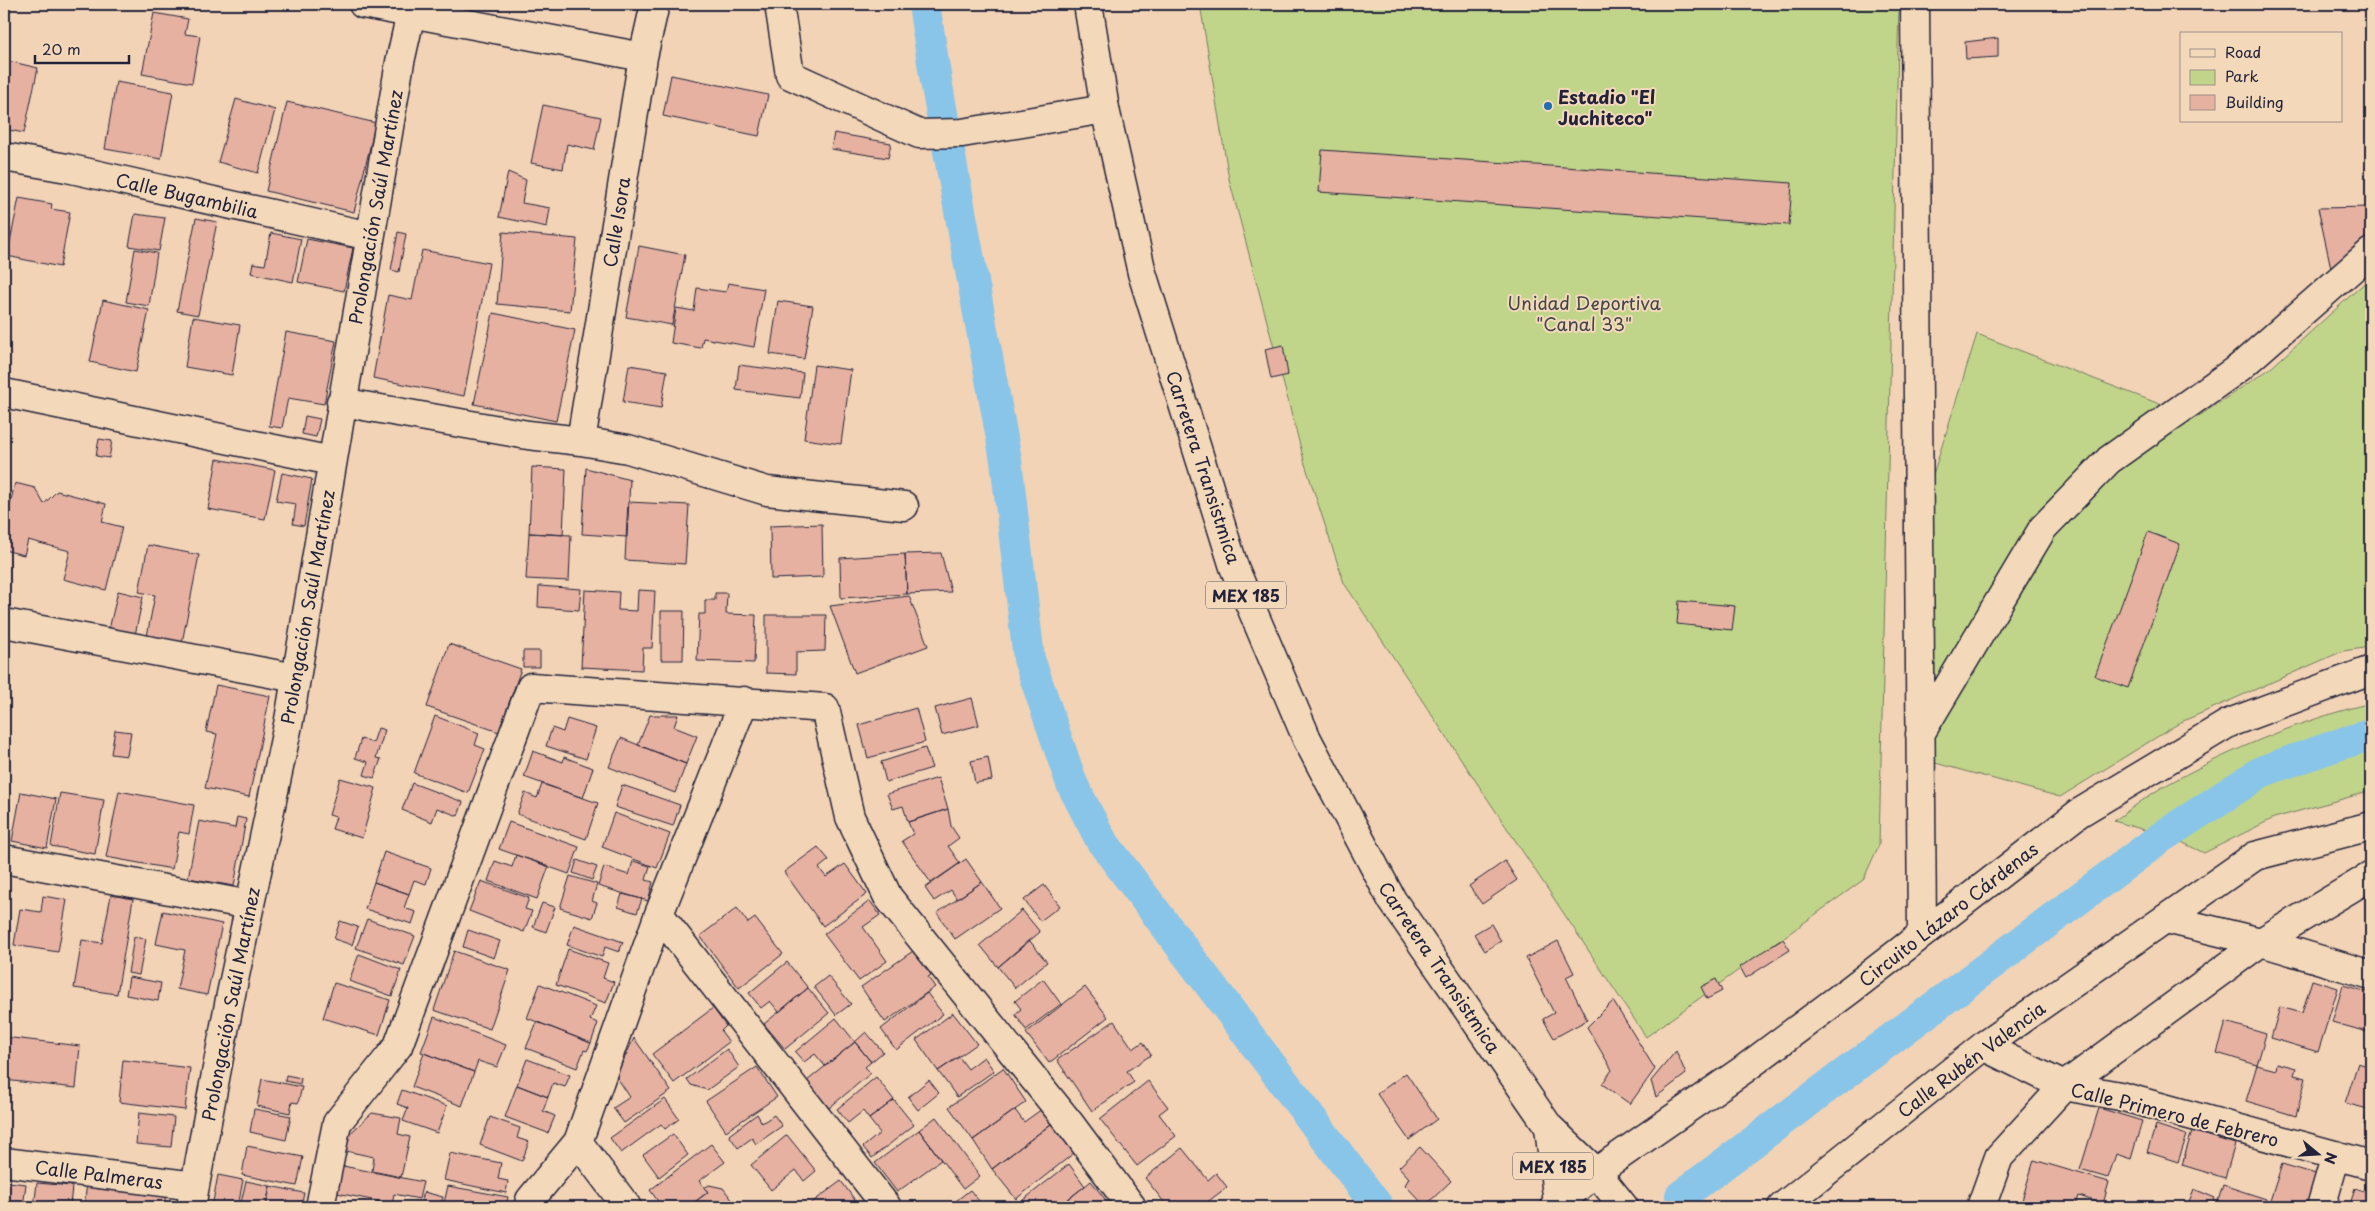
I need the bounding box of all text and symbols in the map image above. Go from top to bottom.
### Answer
scale bar [35,32,129,64]
legend [2180,32,2342,122]
text: 20 m [42,37,81,60]
text: Road [2225,40,2261,63]
text: Park [2225,64,2259,87]
place label: Estadio "El Juchiteco" [1558,83,1655,131]
street label: Prolongación Saúl Martínez [341,87,409,326]
text: Building [2225,90,2284,113]
marker: Estadio "El Juchiteco" [1542,100,1554,112]
street label: Calle Bugambilia [113,165,261,225]
street label: Calle Isora [596,175,636,269]
park label: Unidad Deportiva "Canal 33" [1507,289,1661,337]
street label: Carretera Transistmica [1160,367,1248,568]
street label: Prolongación Saúl Martínez [273,487,341,726]
road number: MEX 185 [1206,582,1286,608]
street label: Circuito Lázaro Cárdenas [1853,835,2043,993]
street label: Carretera Transistmica [1372,876,1508,1059]
street label: Prolongación Saúl Martínez [194,884,266,1123]
street label: Calle Rubén Valencia [1891,994,2051,1124]
street label: Calle Primero de Febrero [2068,1075,2282,1153]
north arrow [2292,1128,2342,1178]
text: N [2319,1150,2343,1167]
road number: MEX 185 [1513,1152,1593,1180]
street label: Calle Palmeras [33,1153,165,1195]

